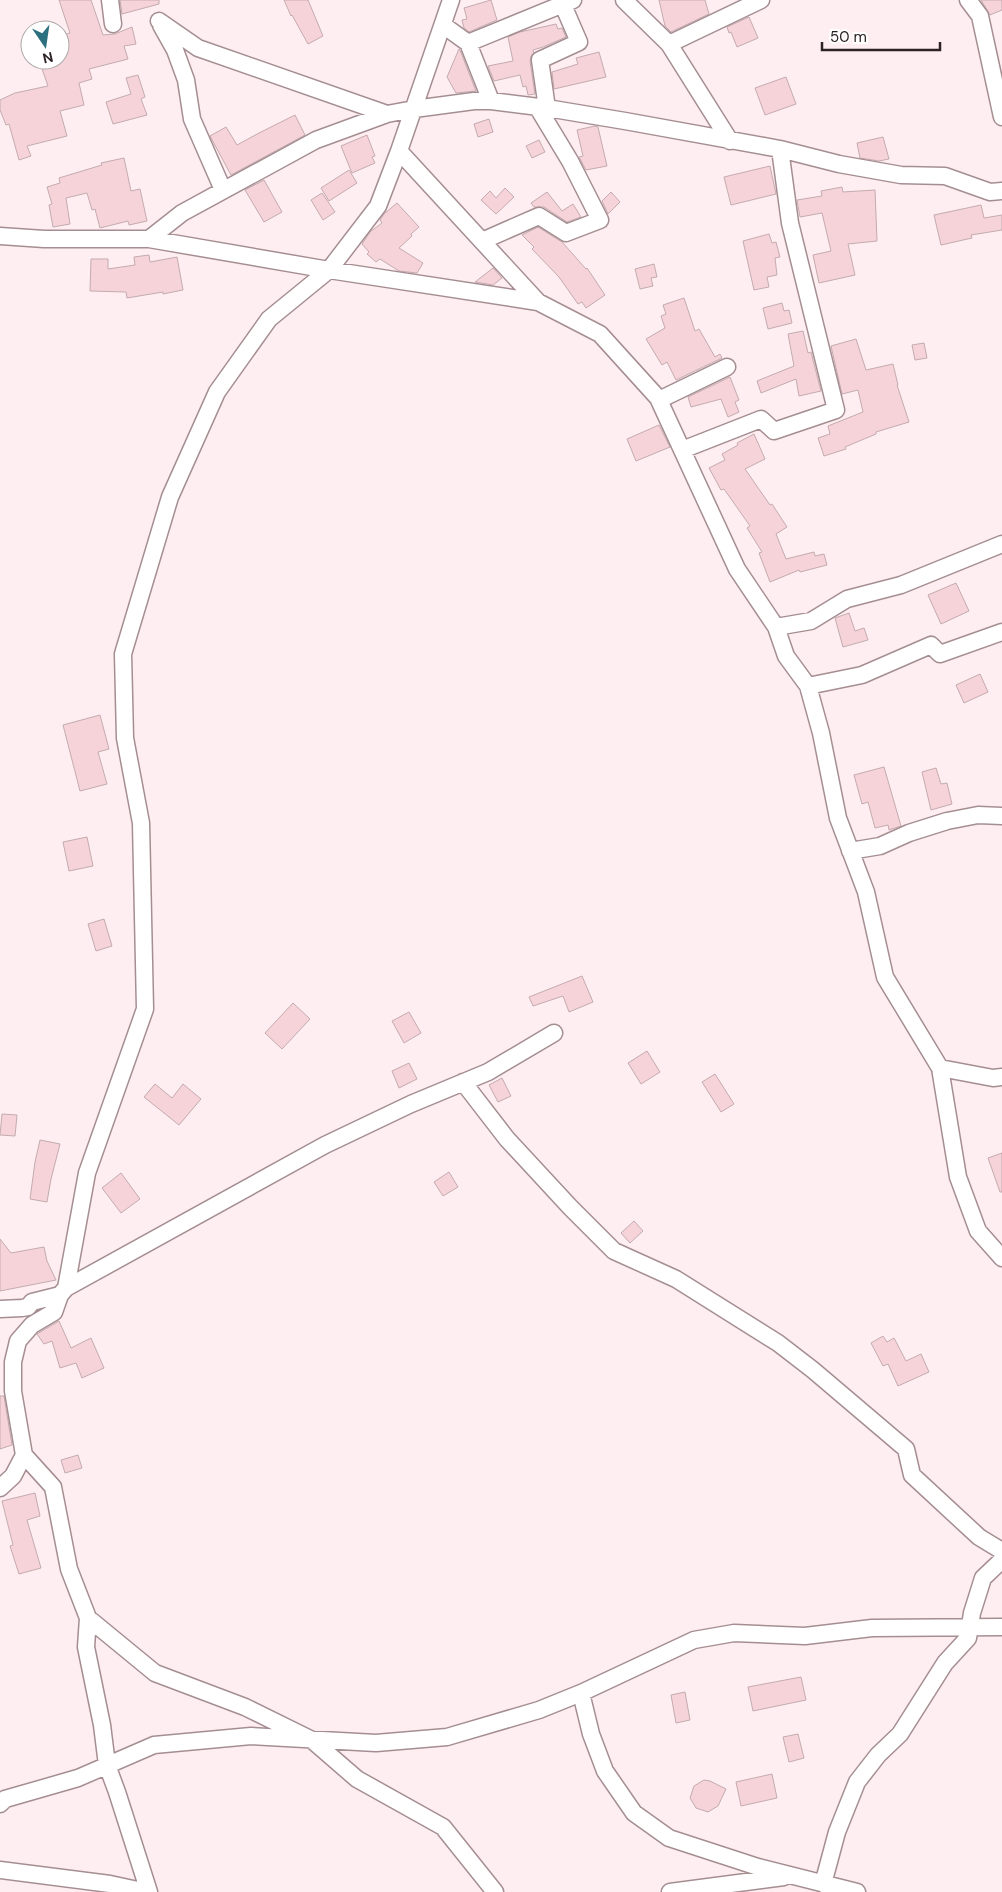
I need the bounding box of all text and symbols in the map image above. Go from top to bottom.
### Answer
north arrow [20,20,70,70]
scale bar [822,20,940,52]
text: 50 m [830,27,867,47]
text: N [41,48,55,68]

